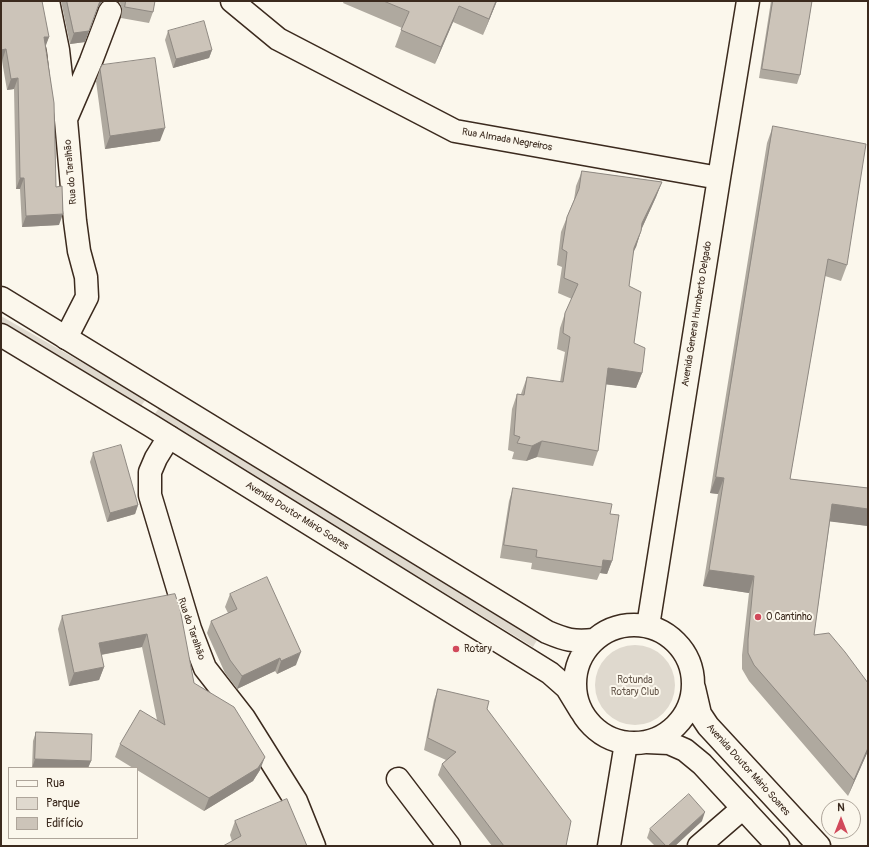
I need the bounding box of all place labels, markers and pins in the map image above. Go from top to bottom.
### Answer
place label: O Cantinho [766,611,812,623]
marker: O Cantinho [753,612,763,622]
place label: Rotary [464,643,492,655]
marker: Rotary [451,644,461,654]

